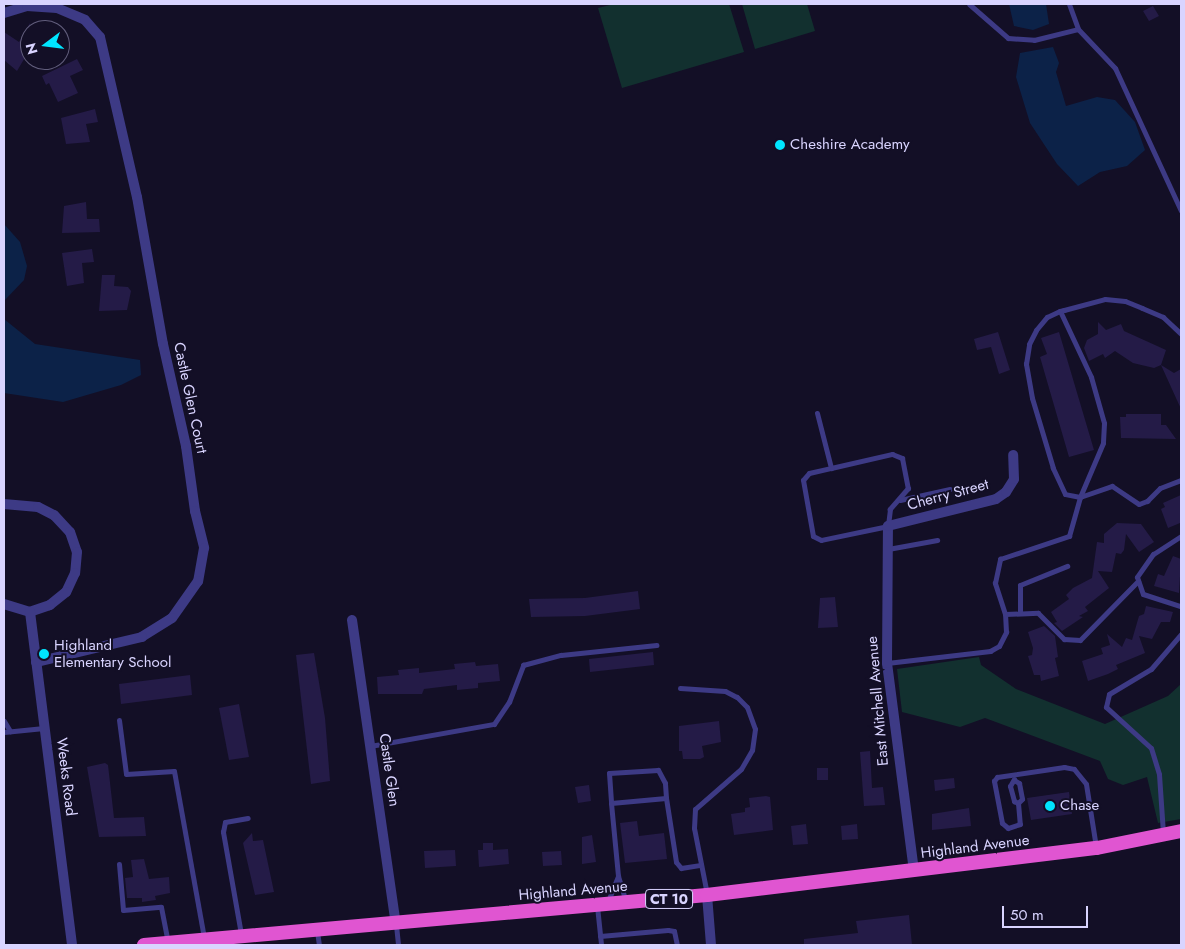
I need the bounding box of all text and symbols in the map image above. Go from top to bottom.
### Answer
north arrow [20,20,70,70]
text: N [20,41,43,57]
place label: Cheshire Academy [790,136,910,154]
marker: Cheshire Academy [774,139,786,151]
street label: Castle Glen Court [169,341,211,455]
street label: Cherry Street [905,476,991,514]
street label: East Mitchell Avenue [863,635,893,767]
place label: Highland Elementary School [54,636,171,671]
marker: Highland Elementary School [38,648,50,660]
street label: Castle Glen [375,732,403,808]
street label: Weeks Road [52,737,80,817]
place label: Chase [1060,797,1099,815]
marker: Chase [1044,800,1056,812]
street label: Highland Avenue [920,831,1030,863]
street label: Highland Avenue [518,877,628,905]
road number: CT 10 [644,888,694,911]
scale bar [1005,896,1091,928]
text: 50 m [1010,904,1044,926]

